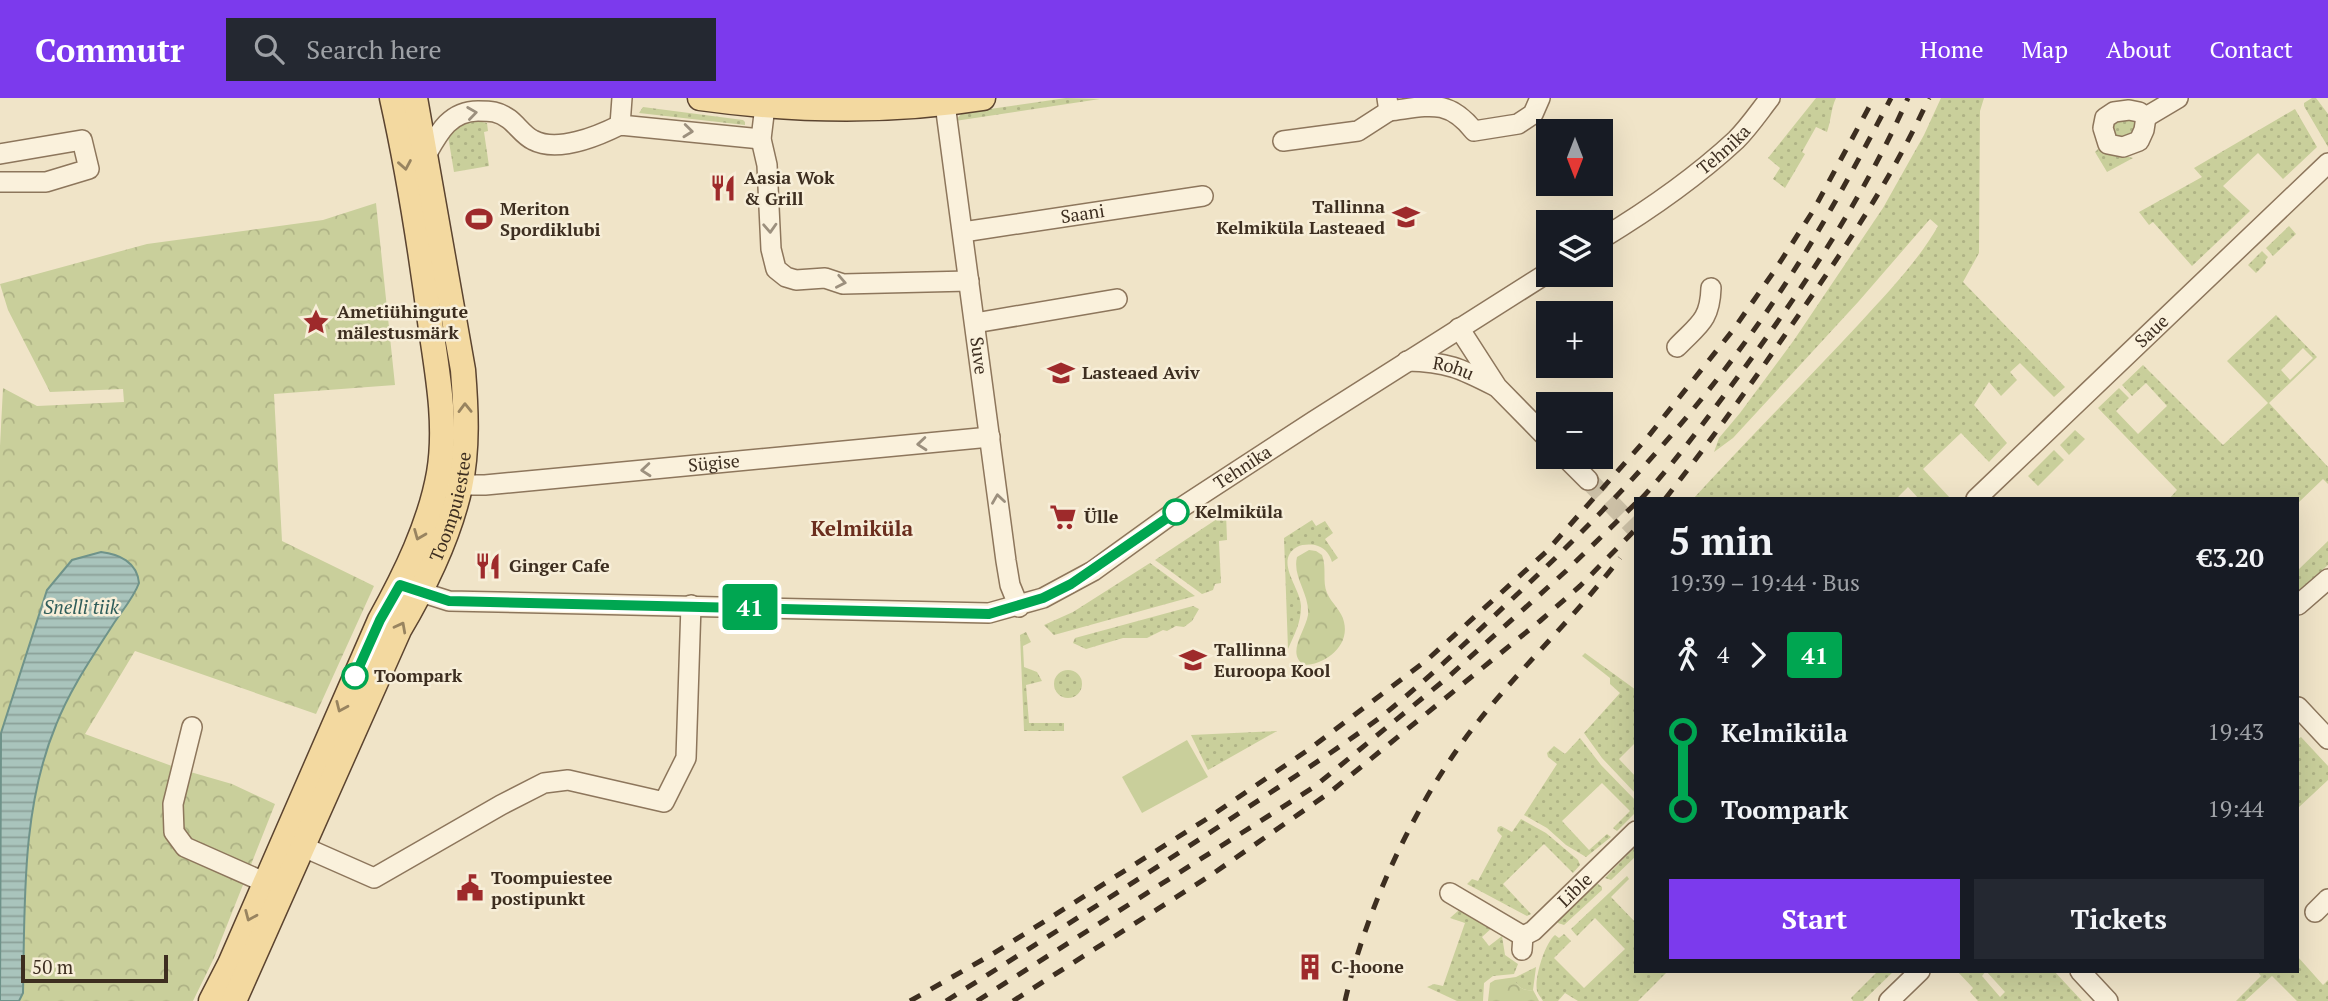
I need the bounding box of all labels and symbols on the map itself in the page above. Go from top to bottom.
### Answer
one-way arrow [466,105,477,120]
north arrow [1536,119,1614,196]
street label: Tehnika [1692,119,1755,180]
one-way arrow [682,124,694,139]
one-way arrow [397,159,412,171]
place label: Aasia Wok & Grill [744,165,835,210]
restaurant icon: Aasia Wok & Grill [708,173,738,203]
place label: Tallinna Kelmiküla Lasteaed [1216,194,1385,239]
place label: Meriton Spordiklubi [500,196,600,241]
street label: Saani [1059,198,1106,228]
school or university icon: Tallinna Kelmiküla Lasteaed [1391,202,1421,232]
sports icon: Meriton Spordiklubi [464,204,494,234]
one-way arrow [762,223,777,234]
one-way arrow [835,274,847,289]
place label: Ametiühingute mälestusmärk [337,299,468,344]
place icon: Ametiühingute mälestusmärk [301,307,331,337]
street label: Saue [2129,309,2173,352]
street label: Suve [965,335,994,376]
street label: Rohu [1431,350,1478,385]
school or university icon: Lasteaed Aviv [1046,358,1076,388]
place label: Lasteaed Aviv [1082,360,1200,384]
one-way arrow [457,403,473,413]
one-way arrow [916,436,927,451]
street label: Tehnika [1209,439,1276,494]
street label: Sügise [687,448,741,477]
street label: Toompuiestee [423,451,476,565]
one-way arrow [641,462,652,477]
one-way arrow [991,493,1006,505]
marker: Kelmiküla [1163,499,1189,525]
place label: Kelmiküla [1195,499,1283,523]
supermarket icon: Ülle [1048,502,1078,532]
place label: Ülle [1084,504,1119,528]
district label: Kelmiküla [811,514,914,542]
one-way arrow [414,529,428,541]
restaurant icon: Ginger Cafe [473,551,503,581]
place label: Ginger Cafe [509,553,610,577]
line badge: 41 [718,584,782,630]
water label: Snelli tiik [43,594,120,619]
one-way arrow [393,622,406,634]
place label: Tallinna Euroopa Kool [1214,637,1330,682]
school or university icon: Tallinna Euroopa Kool [1178,645,1208,675]
marker: Toompark [342,663,368,689]
place label: Toompark [374,663,463,687]
one-way arrow [335,700,349,713]
place label: Toompuiestee postipunkt [491,865,613,910]
street label: Lible [1552,867,1597,912]
public building icon: Toompuiestee postipunkt [455,873,485,903]
one-way arrow [244,909,258,921]
scale bar [21,952,168,984]
building icon: C-hoone [1295,952,1325,982]
place label: C-hoone [1331,954,1404,978]

